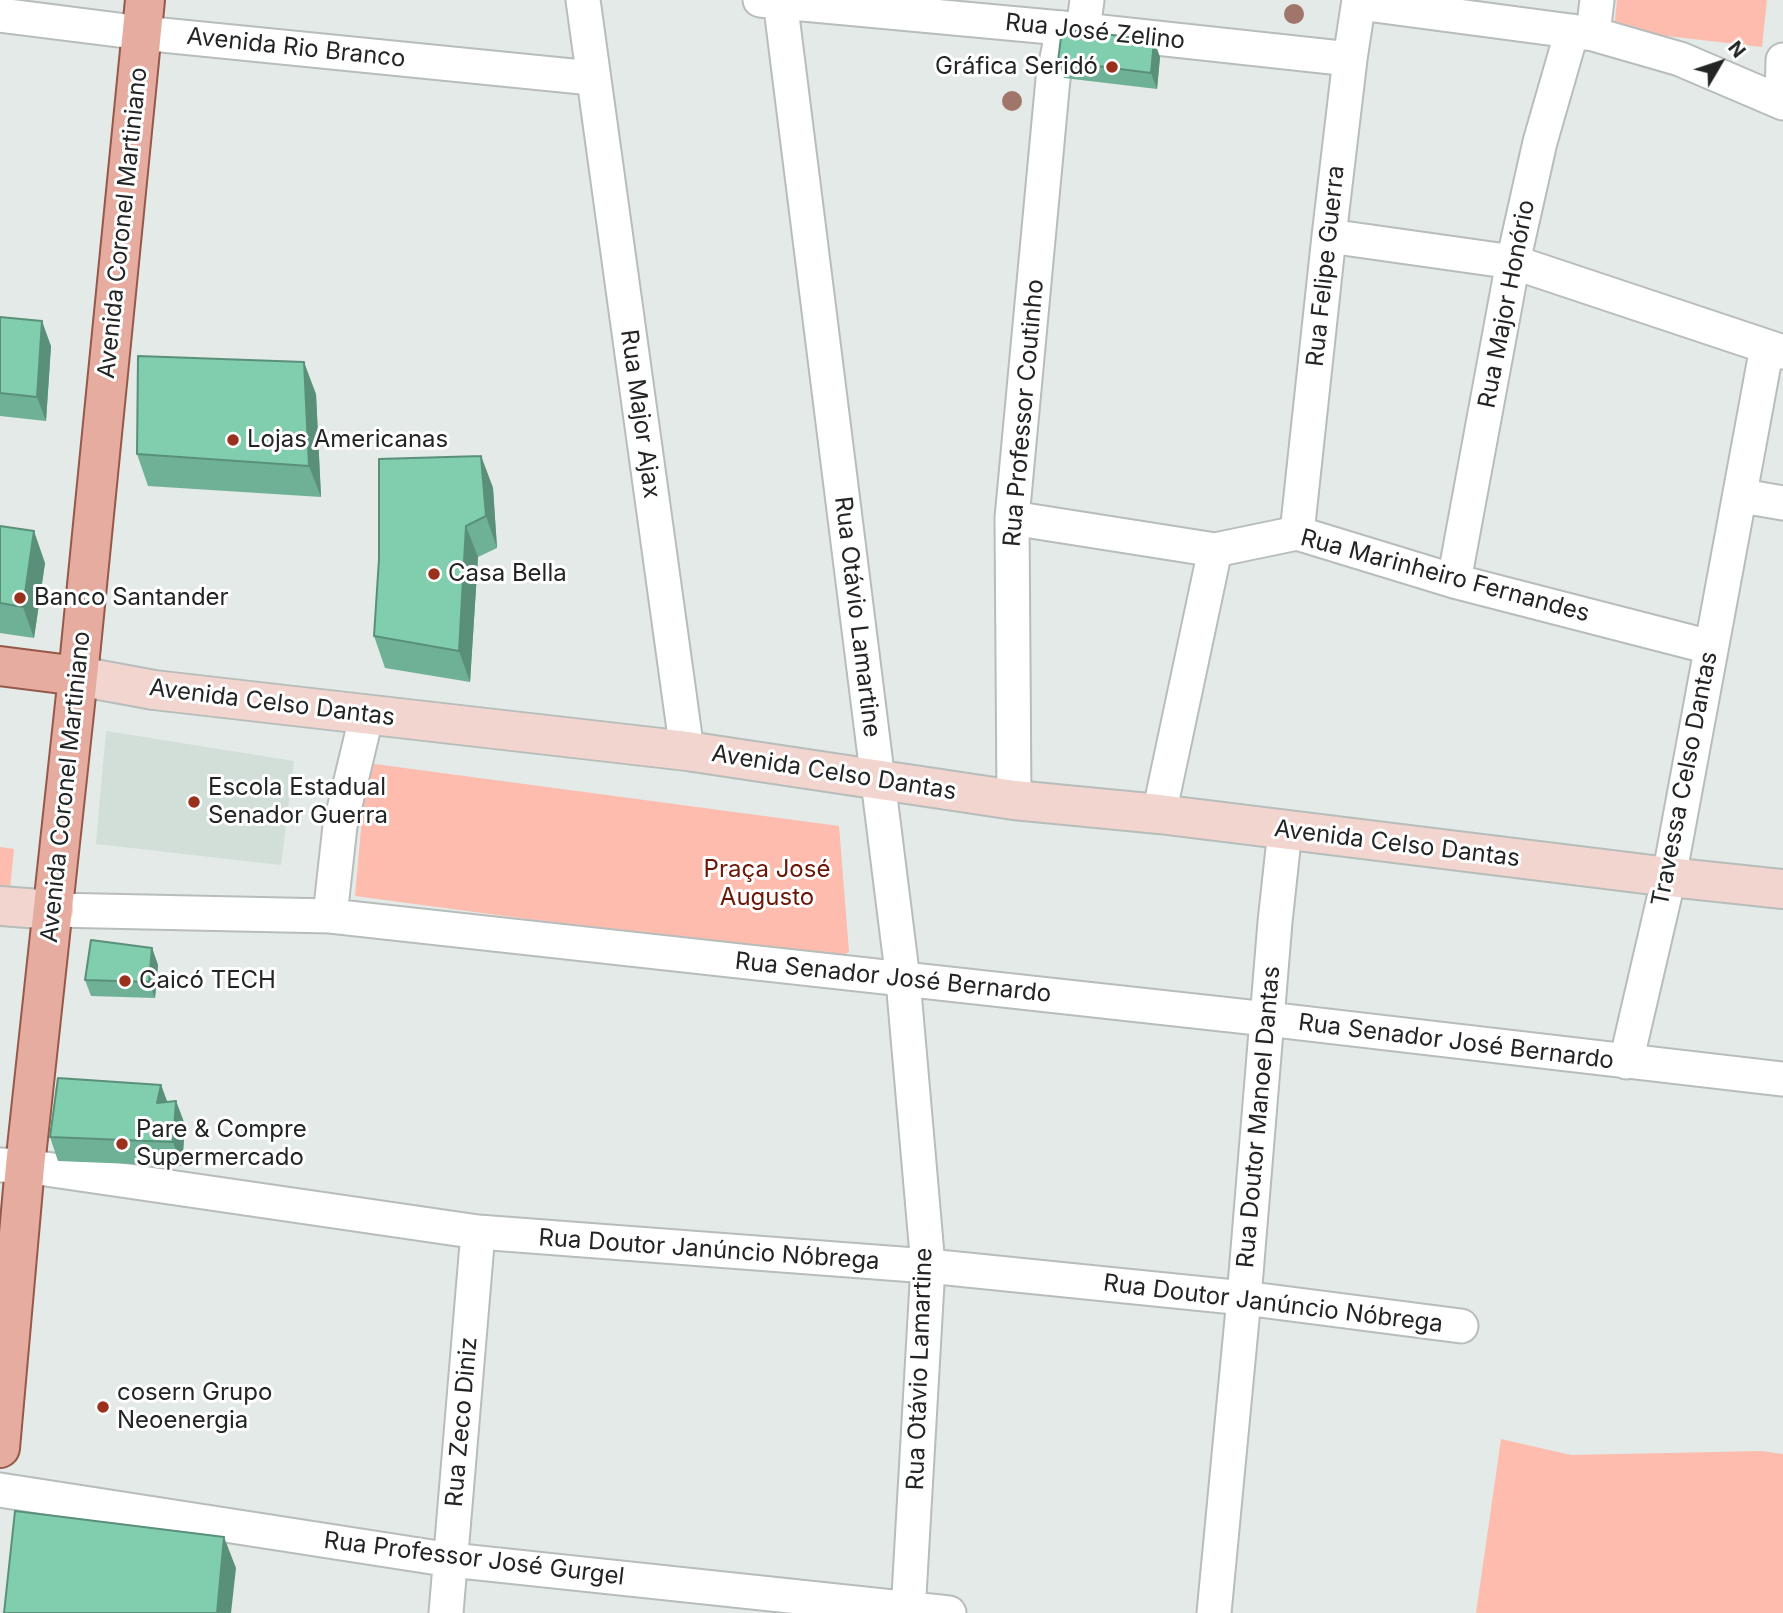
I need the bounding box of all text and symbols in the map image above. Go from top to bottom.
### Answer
street label: Rua José Zelino [1004,8,1186,56]
street label: Avenida Rio Branco [185,22,407,74]
north arrow [1685,28,1755,98]
text: N [1723,37,1750,62]
place label: Gráfica Seridó [935,53,1098,81]
marker: Gráfica Seridó [1104,59,1120,75]
street label: Avenida Coronel Martiniano [92,66,154,380]
street label: Rua Felipe Guerra [1301,164,1351,368]
street label: Rua Major Honório [1473,197,1541,411]
street label: Rua Professor Coutinho [998,278,1050,548]
street label: Rua Major Ajax [614,328,666,500]
place label: Lojas Americanas [247,426,448,454]
marker: Lojas Americanas [225,432,241,448]
street label: Rua Otávio Lamartine [828,495,886,739]
street label: Rua Marinheiro Fernandes [1297,524,1593,628]
place label: Casa Bella [448,560,567,588]
marker: Casa Bella [426,566,442,582]
place label: Banco Santander [34,584,229,612]
marker: Banco Santander [12,590,28,606]
street label: Avenida Coronel Martiniano [35,630,97,944]
street label: Travessa Celso Dantas [1646,649,1724,909]
street label: Avenida Celso Dantas [148,674,396,732]
street label: Avenida Celso Dantas [710,739,958,807]
place label: Escola Estadual Senador Guerra [208,774,388,830]
marker: Escola Estadual Senador Guerra [186,794,202,810]
street label: Avenida Celso Dantas [1273,815,1521,873]
park label: Praça José Augusto [704,856,830,912]
street label: Rua Senador José Bernardo [733,947,1053,1009]
street label: Rua Doutor Manoel Dantas [1231,965,1287,1269]
place label: Caicó TECH [139,967,276,995]
marker: Caicó TECH [117,973,133,989]
street label: Rua Senador José Bernardo [1297,1008,1615,1076]
place label: Pare & Compre Supermercado [136,1116,307,1172]
marker: Pare & Compre Supermercado [114,1136,130,1152]
street label: Rua Doutor Janúncio Nóbrega [537,1224,881,1276]
street label: Rua Otávio Lamartine [901,1247,939,1491]
street label: Rua Doutor Janúncio Nóbrega [1102,1269,1444,1339]
street label: Rua Zeco Diniz [440,1336,484,1508]
place label: cosern Grupo Neoenergia [117,1379,272,1435]
marker: cosern Grupo Neoenergia [95,1399,111,1415]
street label: Rua Professor José Gurgel [322,1526,626,1592]

